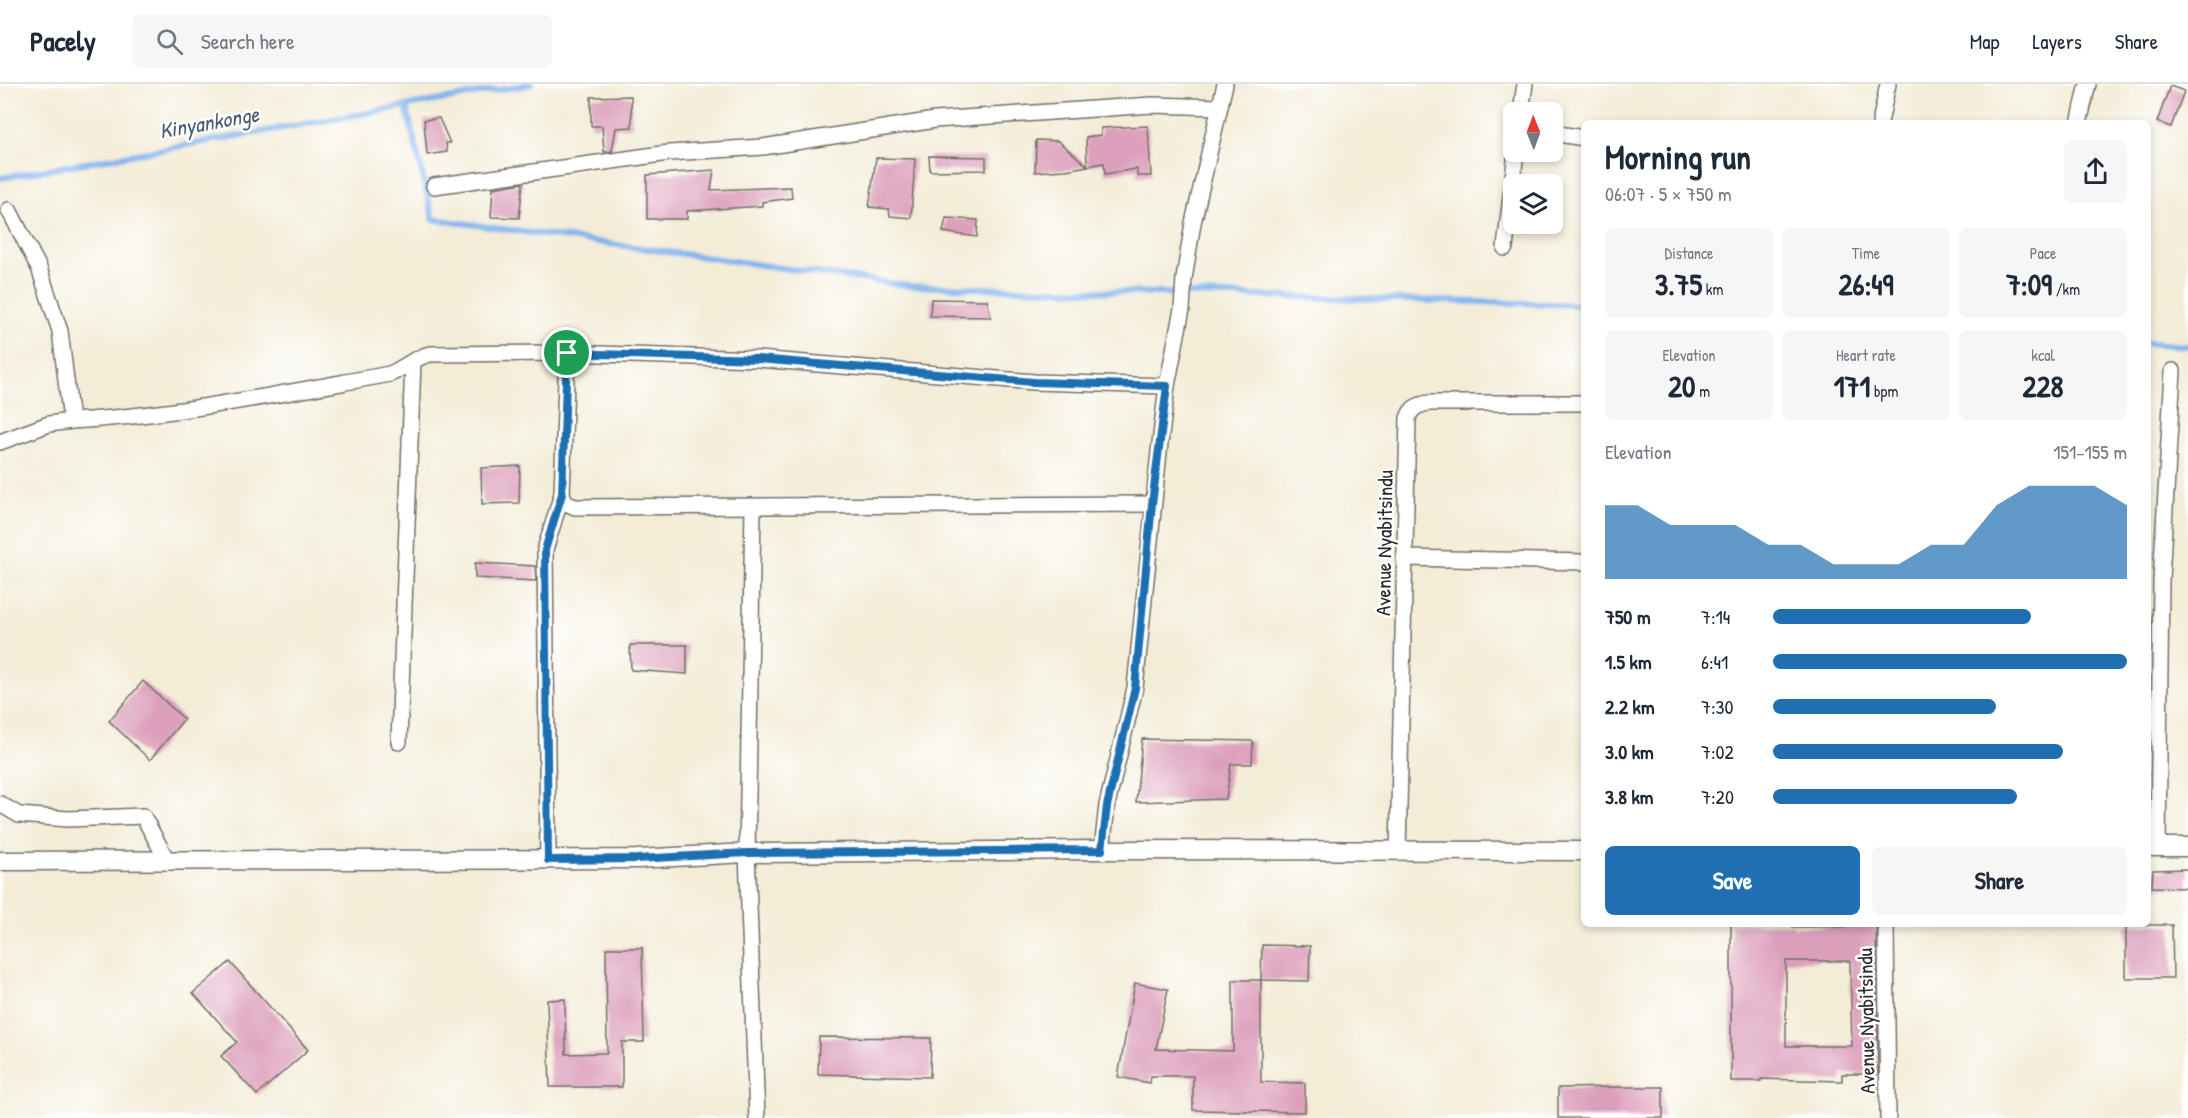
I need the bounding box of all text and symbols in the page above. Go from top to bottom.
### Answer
search box [132,14,552,68]
text: Pacely [30,22,96,60]
icon: search [153,25,186,58]
text: Search here [201,26,295,56]
text: Map [1970,27,1999,56]
text: Layers [2032,27,2082,56]
text: Share [2115,27,2158,56]
water label: Kinyankonge [157,98,262,146]
north arrow [1503,102,1563,162]
map controls [1503,102,1563,234]
text: Morning run [1605,135,1751,179]
button: share [2064,140,2127,203]
button: layers [1503,174,1563,234]
text: 06:07 · 5 × 750 m [1605,180,1732,207]
text: Distance [1665,242,1713,264]
text: Time [1852,242,1880,264]
text: Pace [2030,242,2056,264]
text: 3.75 [1655,264,1702,304]
text: 26:49 [1838,264,1894,304]
text: 7:09 [2006,264,2052,304]
text: km [1702,278,1723,300]
text: /km [2052,278,2080,300]
pin [541,327,592,378]
icon: arrive [550,336,583,369]
text: Elevation [1662,344,1716,366]
text: Heart rate [1836,344,1896,366]
text: kcal [2031,344,2055,366]
text: 20 [1668,366,1695,406]
text: 171 [1834,366,1870,406]
text: 228 [2022,366,2064,406]
text: m [1695,380,1710,402]
text: bpm [1870,380,1898,402]
text: Elevation [1605,438,1671,465]
text: 151–155 m [2053,438,2127,465]
street label: Avenue Nyabitsindu [1368,469,1400,616]
text: 750 m [1605,603,1651,630]
text: 7:14 [1701,603,1730,630]
text: 1.5 km [1605,648,1652,675]
text: 6:41 [1701,648,1728,675]
text: 2.2 km [1605,693,1655,720]
text: 7:30 [1701,693,1733,720]
text: 3.0 km [1605,738,1654,765]
text: 7:02 [1701,738,1734,765]
text: 3.8 km [1605,783,1653,810]
text: 7:20 [1701,783,1734,810]
button: Save [1605,846,1860,915]
button: Share [1872,846,2127,915]
street label: Avenue Nyabitsindu [1850,947,1882,1094]

